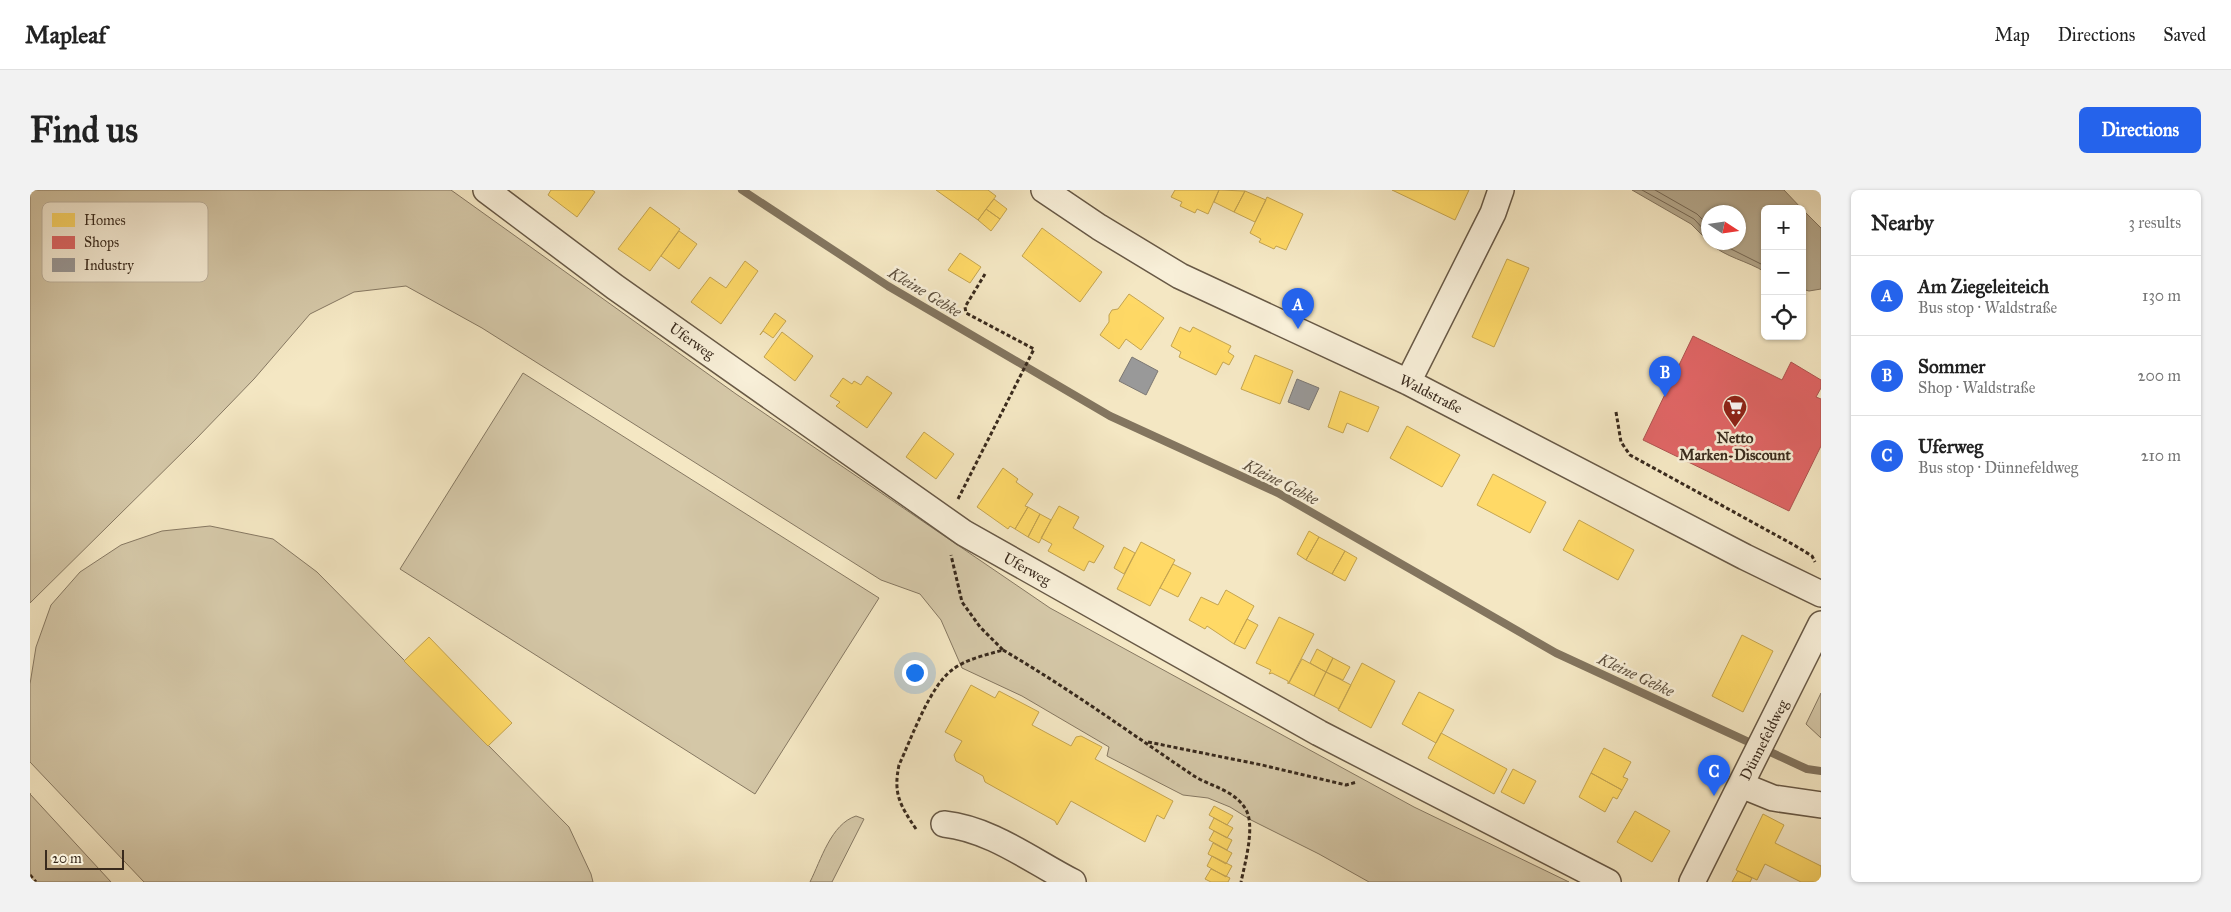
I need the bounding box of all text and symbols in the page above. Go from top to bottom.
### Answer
text: Mapleaf [25,20,106,50]
text: Map [1994,24,2030,46]
text: Directions [2058,24,2135,46]
text: Saved [2163,24,2206,46]
button: Directions [2079,107,2201,153]
text: Find us [30,109,138,152]
legend [42,202,208,282]
north arrow [1701,205,1746,250]
map controls [1761,205,1806,340]
button: + [1761,205,1806,250]
text: Nearby [1871,210,1934,236]
text: Homes [84,212,126,229]
text: 3 results [2128,213,2181,232]
text: Shops [84,234,119,251]
button: − [1761,250,1806,295]
text: Industry [84,257,134,274]
water label: Kleine Gebke [884,262,966,322]
text: Am Ziegeleiteich [1918,275,2049,298]
text: A [1882,286,1892,305]
text: 130 m [2142,286,2181,305]
pin: A [1282,288,1314,329]
button: locate [1761,295,1806,340]
text: Bus stop · Waldstraße [1918,298,2057,317]
street label: Uferweg [666,319,719,364]
text: Sommer [1918,355,1986,378]
pin: B [1649,356,1681,397]
text: B [1882,366,1892,385]
text: 200 m [2138,366,2181,385]
street label: Waldstraße [1397,371,1465,417]
text: Shop · Waldstraße [1918,378,2035,397]
supermarket icon: Netto Marken-Discount [1722,394,1748,428]
place label: Netto Marken-Discount [1679,429,1791,464]
text: Uferweg [1918,435,1983,458]
text: C [1882,446,1892,465]
text: 210 m [2141,446,2181,465]
water label: Kleine Gebke [1240,455,1323,509]
text: Bus stop · Dünnefeldweg [1918,458,2078,477]
street label: Uferweg [1000,549,1055,590]
water label: Kleine Gebke [1594,649,1678,701]
your location [902,660,928,686]
street label: Dünnefeldweg [1736,696,1792,783]
pin: C [1698,755,1730,796]
scale bar [45,847,124,870]
text: 20 m [52,850,82,867]

